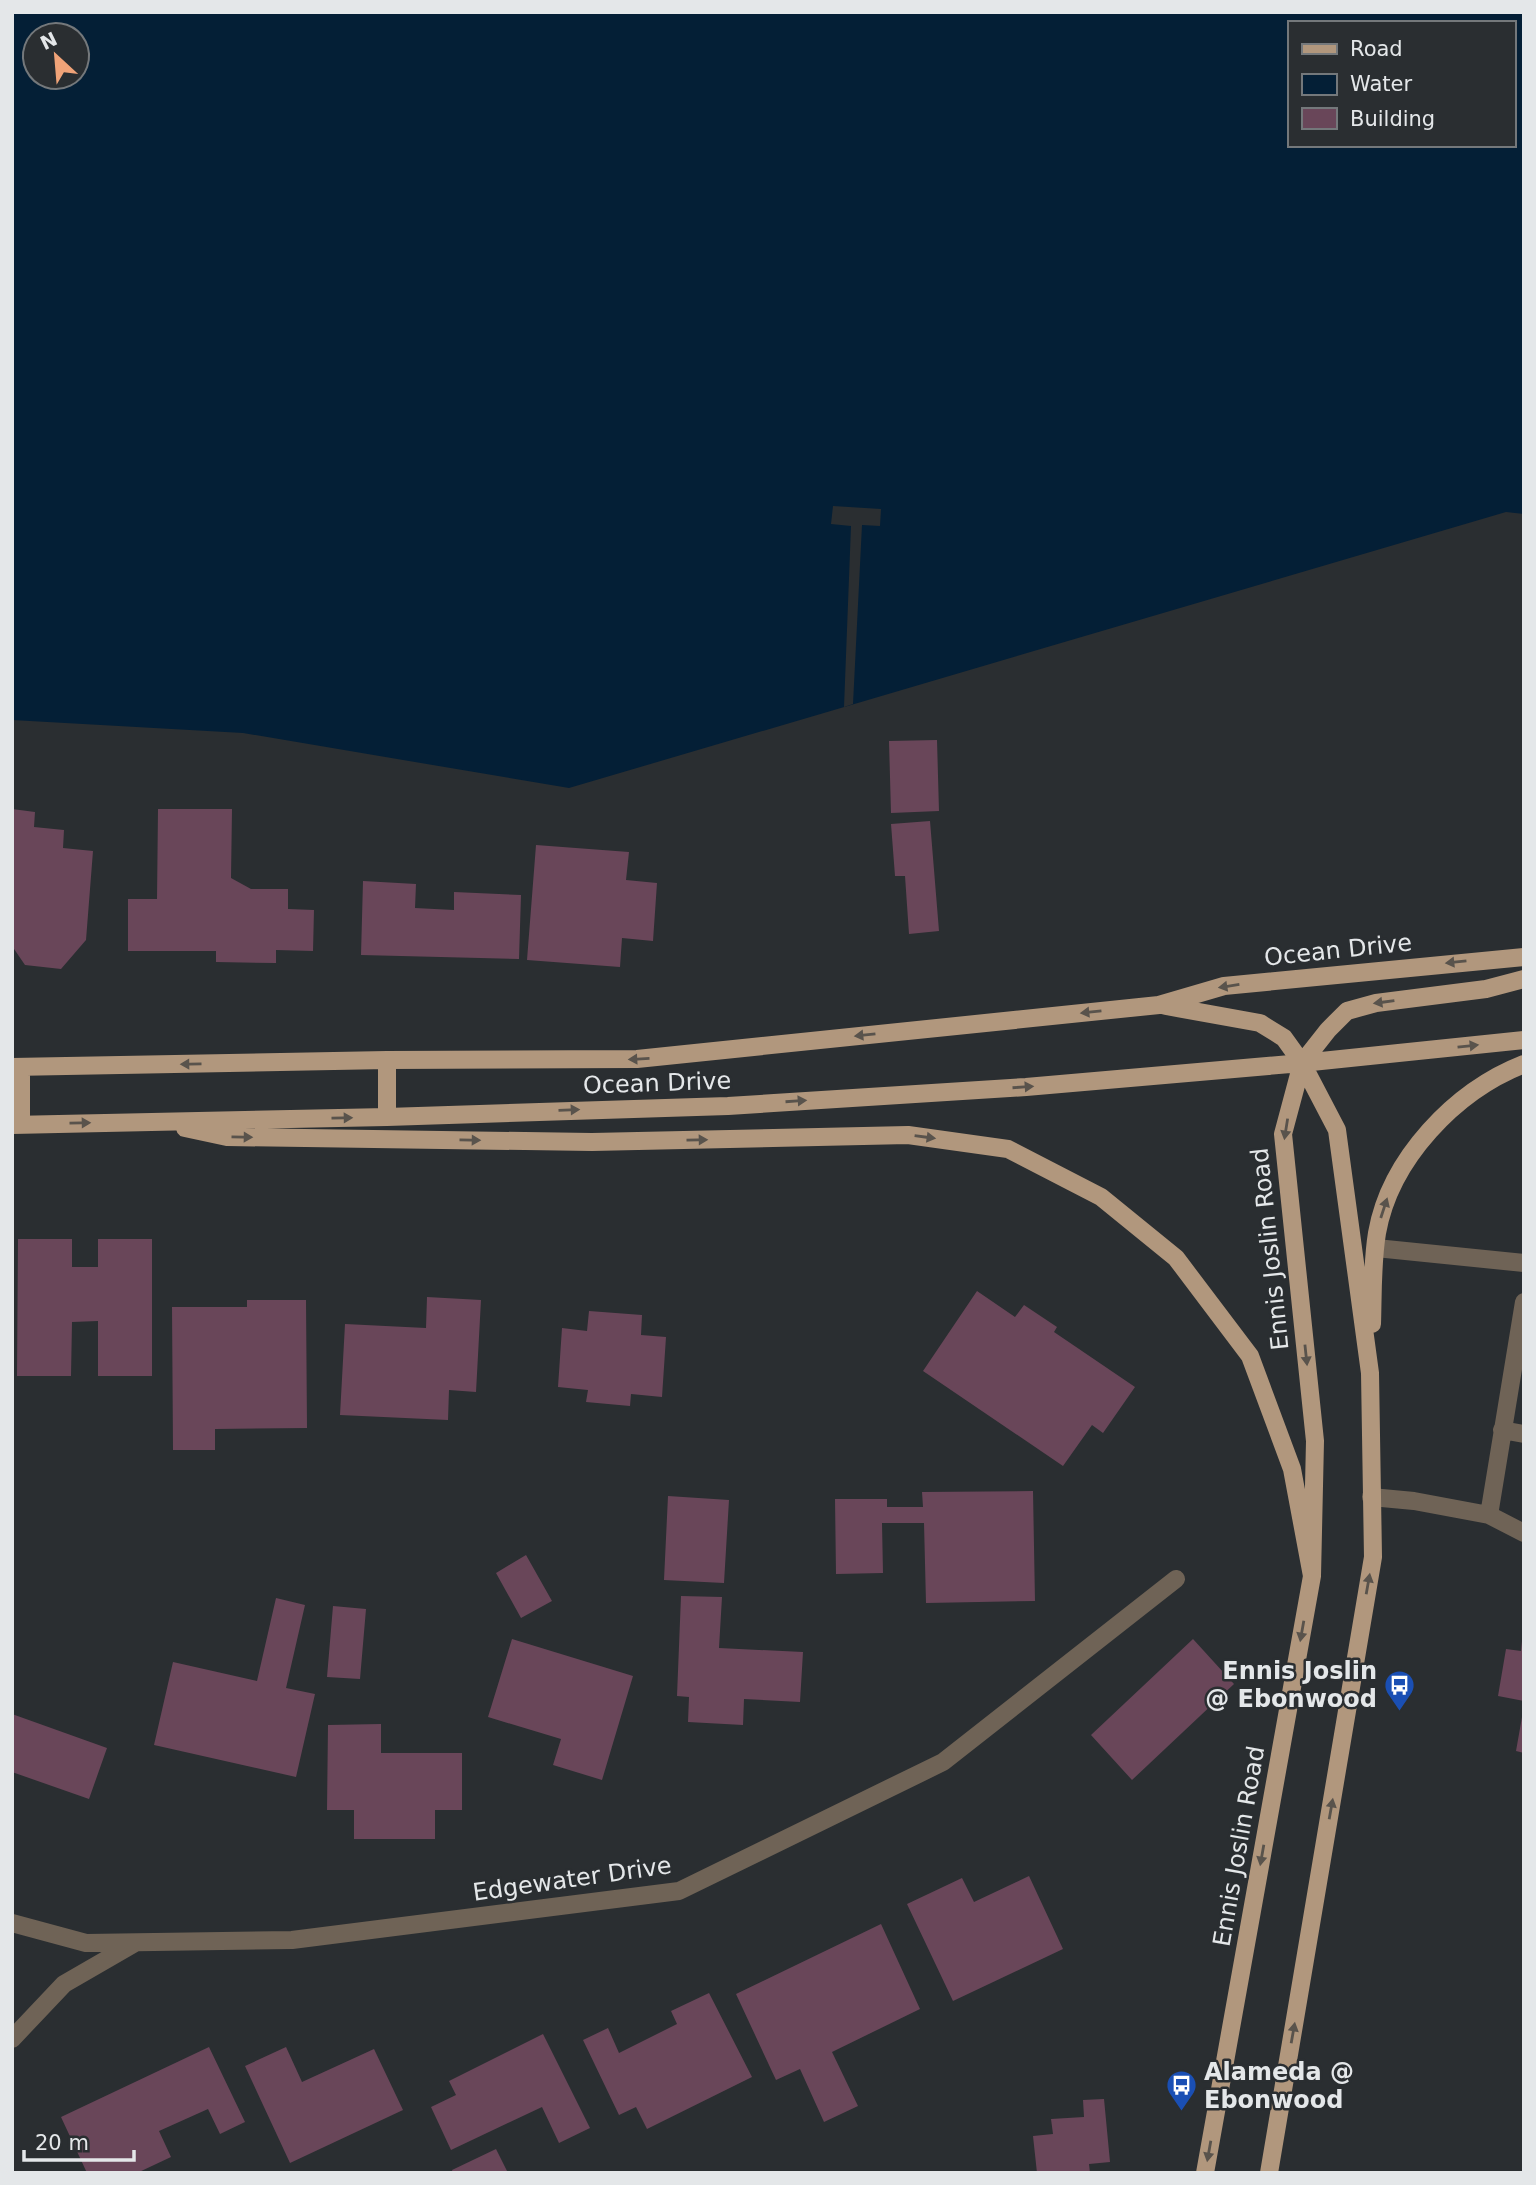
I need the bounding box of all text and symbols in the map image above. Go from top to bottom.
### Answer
north arrow [21,21,91,91]
legend [1288,21,1515,147]
text: N [37,27,61,54]
text: Road [1350,37,1403,61]
text: Water [1350,72,1412,96]
text: Building [1350,107,1435,131]
street label: Ocean Drive [1263,928,1413,972]
one-way arrow [1445,957,1467,968]
one-way arrow [1218,981,1240,992]
one-way arrow [1373,997,1395,1008]
one-way arrow [1080,1007,1102,1018]
one-way arrow [854,1030,876,1041]
one-way arrow [1457,1040,1479,1051]
one-way arrow [628,1053,650,1064]
one-way arrow [180,1058,202,1069]
street label: Ocean Drive [582,1066,732,1100]
one-way arrow [1013,1081,1035,1092]
one-way arrow [786,1095,808,1106]
one-way arrow [558,1104,580,1116]
one-way arrow [331,1112,353,1123]
one-way arrow [70,1117,92,1129]
one-way arrow [1280,1118,1291,1140]
one-way arrow [232,1131,254,1143]
one-way arrow [914,1132,936,1143]
one-way arrow [459,1134,481,1146]
one-way arrow [686,1134,708,1145]
street label: Ennis Joslin Road [1245,1147,1295,1351]
one-way arrow [1380,1198,1390,1219]
one-way arrow [1301,1345,1312,1367]
one-way arrow [1363,1573,1374,1595]
one-way arrow [1296,1620,1307,1642]
place label: Ennis Joslin @ Ebonwood [1205,1657,1377,1713]
bus stop icon: Ennis Joslin @ Ebonwood [1383,1668,1417,1712]
street label: Ennis Joslin Road [1208,1744,1270,1948]
one-way arrow [1326,1798,1337,1820]
one-way arrow [1256,1844,1267,1866]
street label: Edgewater Drive [471,1851,673,1907]
one-way arrow [1288,2022,1299,2044]
place label: Alameda @ Ebonwood [1204,2058,1354,2114]
bus stop icon: Alameda @ Ebonwood [1164,2069,1198,2113]
scale bar [24,2118,135,2162]
text: 20 m [35,2131,89,2155]
one-way arrow [1203,2140,1214,2162]

